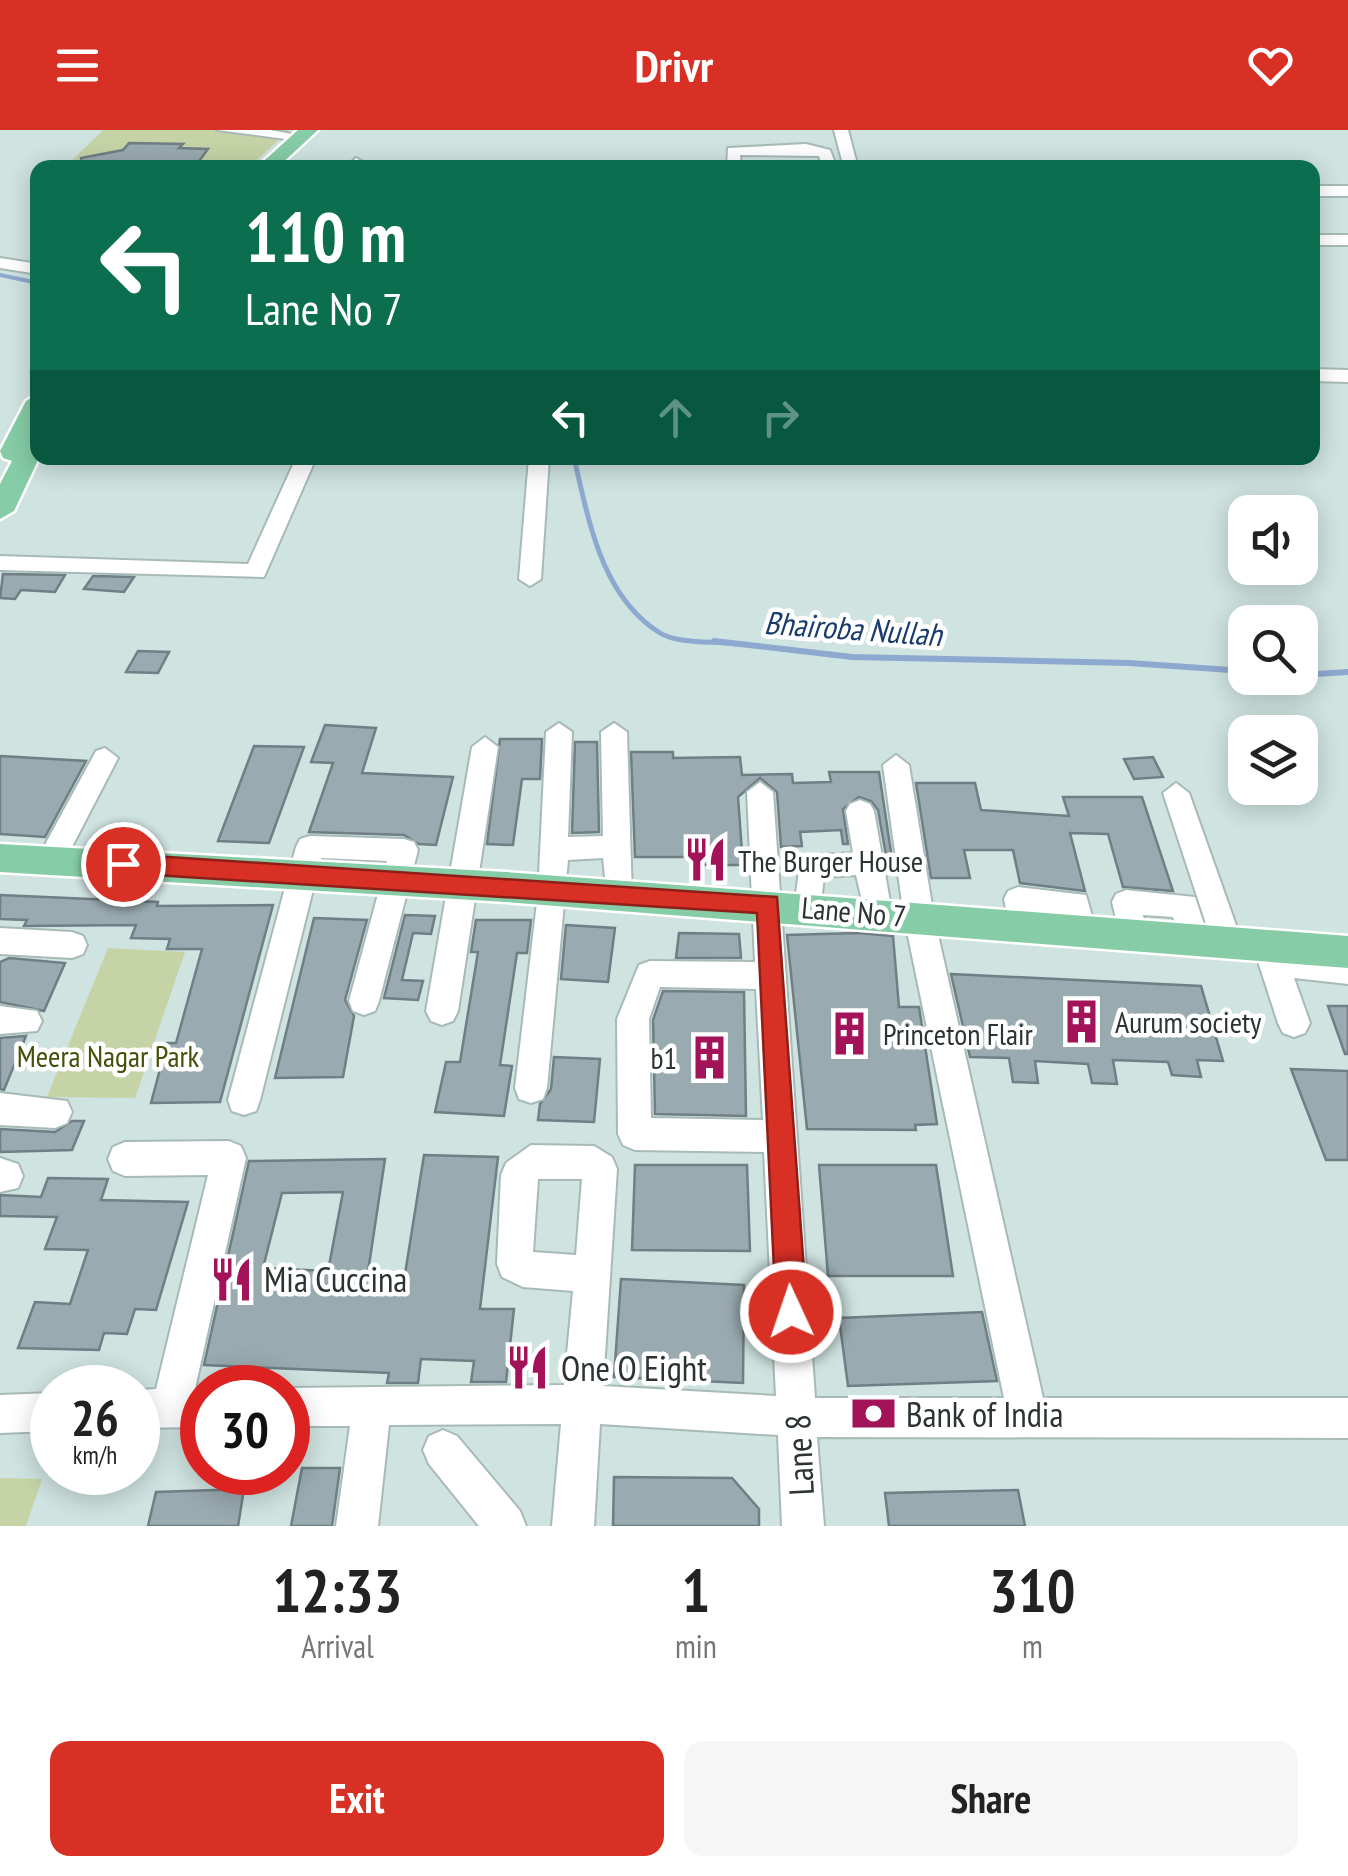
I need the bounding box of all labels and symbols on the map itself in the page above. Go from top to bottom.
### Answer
water label: Bhairoba Nullah [763,601,945,655]
pin [81,822,166,907]
restaurant icon: The Burger House [681,836,729,884]
place label: The Burger House [738,841,923,880]
street label: Lane No 7 [800,887,908,935]
building icon: Aurum society [1058,997,1106,1045]
place label: Aurum society [1115,1002,1262,1041]
building icon: Princeton Flair [826,1009,874,1057]
place label: Princeton Flair [883,1014,1034,1053]
building icon: b1 [686,1033,734,1081]
park label: Meera Nagar Park [17,1036,200,1075]
place label: b1 [650,1038,677,1077]
restaurant icon: Mia Cuccina [207,1255,255,1303]
place label: Mia Cuccina [264,1256,407,1302]
position arrow [739,1260,843,1364]
restaurant icon: One O Eight [504,1344,552,1392]
place label: One O Eight [561,1345,707,1391]
speed limit sign: 30 [180,1365,310,1495]
bank icon: Bank of India [849,1390,897,1438]
place label: Bank of India [906,1391,1063,1437]
street label: Lane 8 [774,1413,824,1497]

